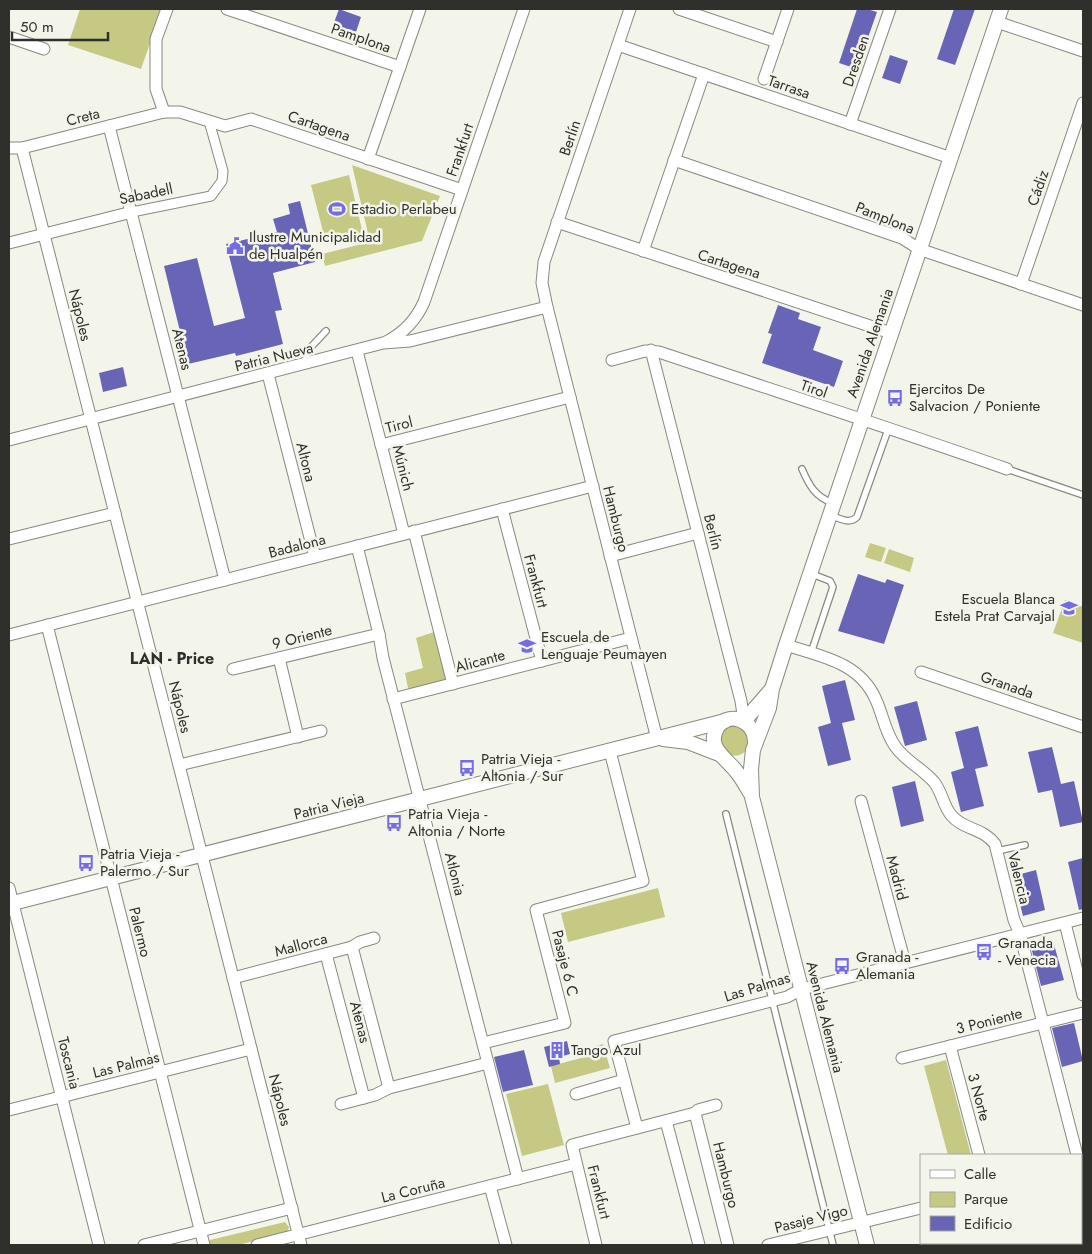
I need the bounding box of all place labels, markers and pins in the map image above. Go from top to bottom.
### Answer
place label: Estadio Perlabeu [351,198,457,220]
sports icon: Estadio Perlabeu [327,199,347,219]
place label: Ilustre Municipalidad de Hualpén [249,226,381,265]
public building icon: Ilustre Municipalidad de Hualpén [225,236,245,256]
place label: Ejercitos De Salvacion / Poniente [909,378,1040,417]
bus stop icon: Ejercitos De Salvacion / Poniente [885,388,905,408]
place label: Escuela Blanca Estela Prat Carvajal [935,588,1055,627]
school or university icon: Escuela Blanca Estela Prat Carvajal [1059,598,1079,618]
place label: Escuela de Lenguaje Peumayen [541,626,667,665]
school or university icon: Escuela de Lenguaje Peumayen [517,636,537,656]
place label: Patria Vieja - Altonia / Sur [481,748,564,787]
bus stop icon: Patria Vieja - Altonia / Sur [457,758,477,778]
place label: Patria Vieja - Altonia / Norte [408,803,505,842]
bus stop icon: Patria Vieja - Altonia / Norte [384,813,404,833]
place label: Patria Vieja - Palermo / Sur [100,843,190,882]
bus stop icon: Patria Vieja - Palermo / Sur [76,853,96,873]
place label: Granada - Venecia [998,932,1056,971]
bus stop icon: Granada - Venecia [974,942,994,962]
place label: Granada - Alemania [856,946,919,985]
bus stop icon: Granada - Alemania [832,956,852,976]
place label: Tango Azul [571,1039,642,1061]
building icon: Tango Azul [547,1040,567,1060]

